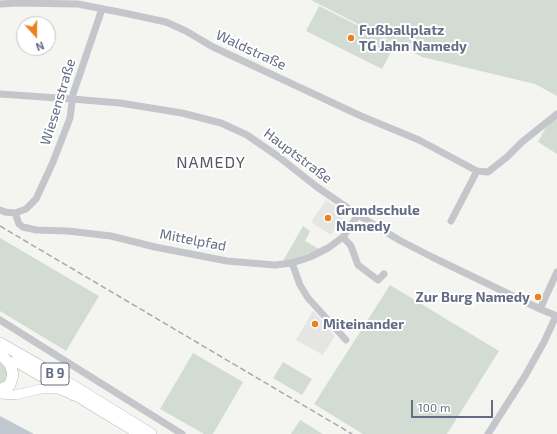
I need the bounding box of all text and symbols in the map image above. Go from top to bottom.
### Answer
north arrow [16,16,56,56]
place label: Fußballplatz TG Jahn Namedy [359,22,467,54]
street label: Waldstraße [213,26,289,74]
marker: Fußballplatz TG Jahn Namedy [346,33,356,43]
text: N [34,39,46,54]
street label: Wiesenstraße [37,57,79,147]
street label: Hauptstraße [261,125,335,187]
district label: NAMEDY [176,153,246,173]
place label: Grundschule Namedy [336,202,420,234]
marker: Grundschule Namedy [323,213,333,223]
street label: Mittelpfad [158,225,228,255]
place label: Zur Burg Namedy [416,289,530,305]
marker: Zur Burg Namedy [533,292,543,302]
place label: Miteinander [323,316,404,332]
marker: Miteinander [310,319,320,329]
road number: B 9 [41,363,69,385]
scale bar [413,392,495,418]
text: 100 m [418,400,450,414]

